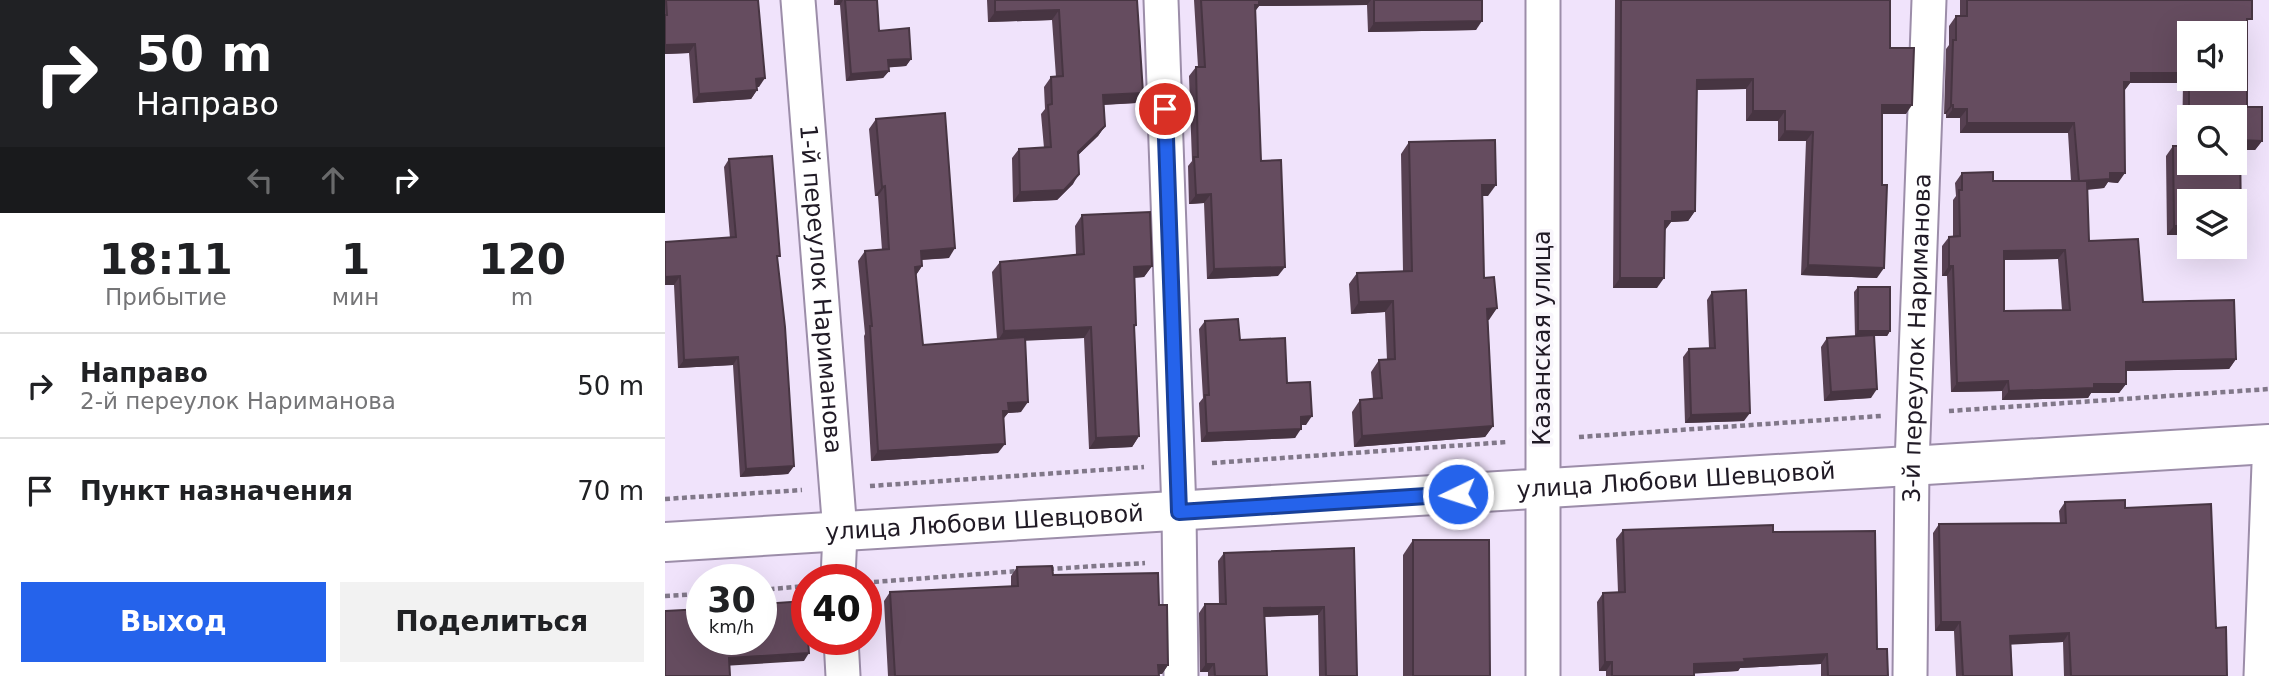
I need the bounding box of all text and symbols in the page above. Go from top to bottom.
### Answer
map controls [2177,21,2247,259]
button: sound [2177,21,2247,91]
text: 50 m [136,26,272,83]
icon: right [21,28,112,119]
pin [1135,79,1195,139]
text: Направо [136,85,279,123]
icon: arrive [1146,90,1184,128]
button: search [2177,105,2247,175]
street label: 1-й переулок Нариманова [794,124,848,455]
icon: left [241,161,279,199]
icon: ahead [314,161,352,199]
icon: right [387,161,425,199]
street label: 3-й переулок Нариманова [1898,173,1937,503]
button: layers [2177,189,2247,259]
street label: Казанская улица [1528,230,1556,446]
text: 18:11 [99,235,233,284]
text: 1 [341,235,370,284]
text: 120 [478,235,566,284]
text: Прибытие [105,284,227,310]
text: мин [332,284,379,310]
text: m [511,284,533,310]
text: Направо [80,358,208,388]
icon: right [21,367,59,405]
text: 50 m [577,371,644,401]
text: 2-й переулок Нариманова [80,388,396,414]
position arrow [1421,457,1495,531]
street label: улица Любови Шевцовой [1516,457,1836,504]
icon: arrive [21,472,59,510]
text: Пункт назначения [80,476,353,506]
text: 70 m [577,476,644,506]
street label: улица Любови Шевцовой [824,499,1145,546]
speed limit sign: 40 [791,564,882,655]
text: 30 [707,580,756,620]
button: Выход [21,582,326,662]
button: Поделиться [340,582,644,662]
text: km/h [709,616,754,637]

